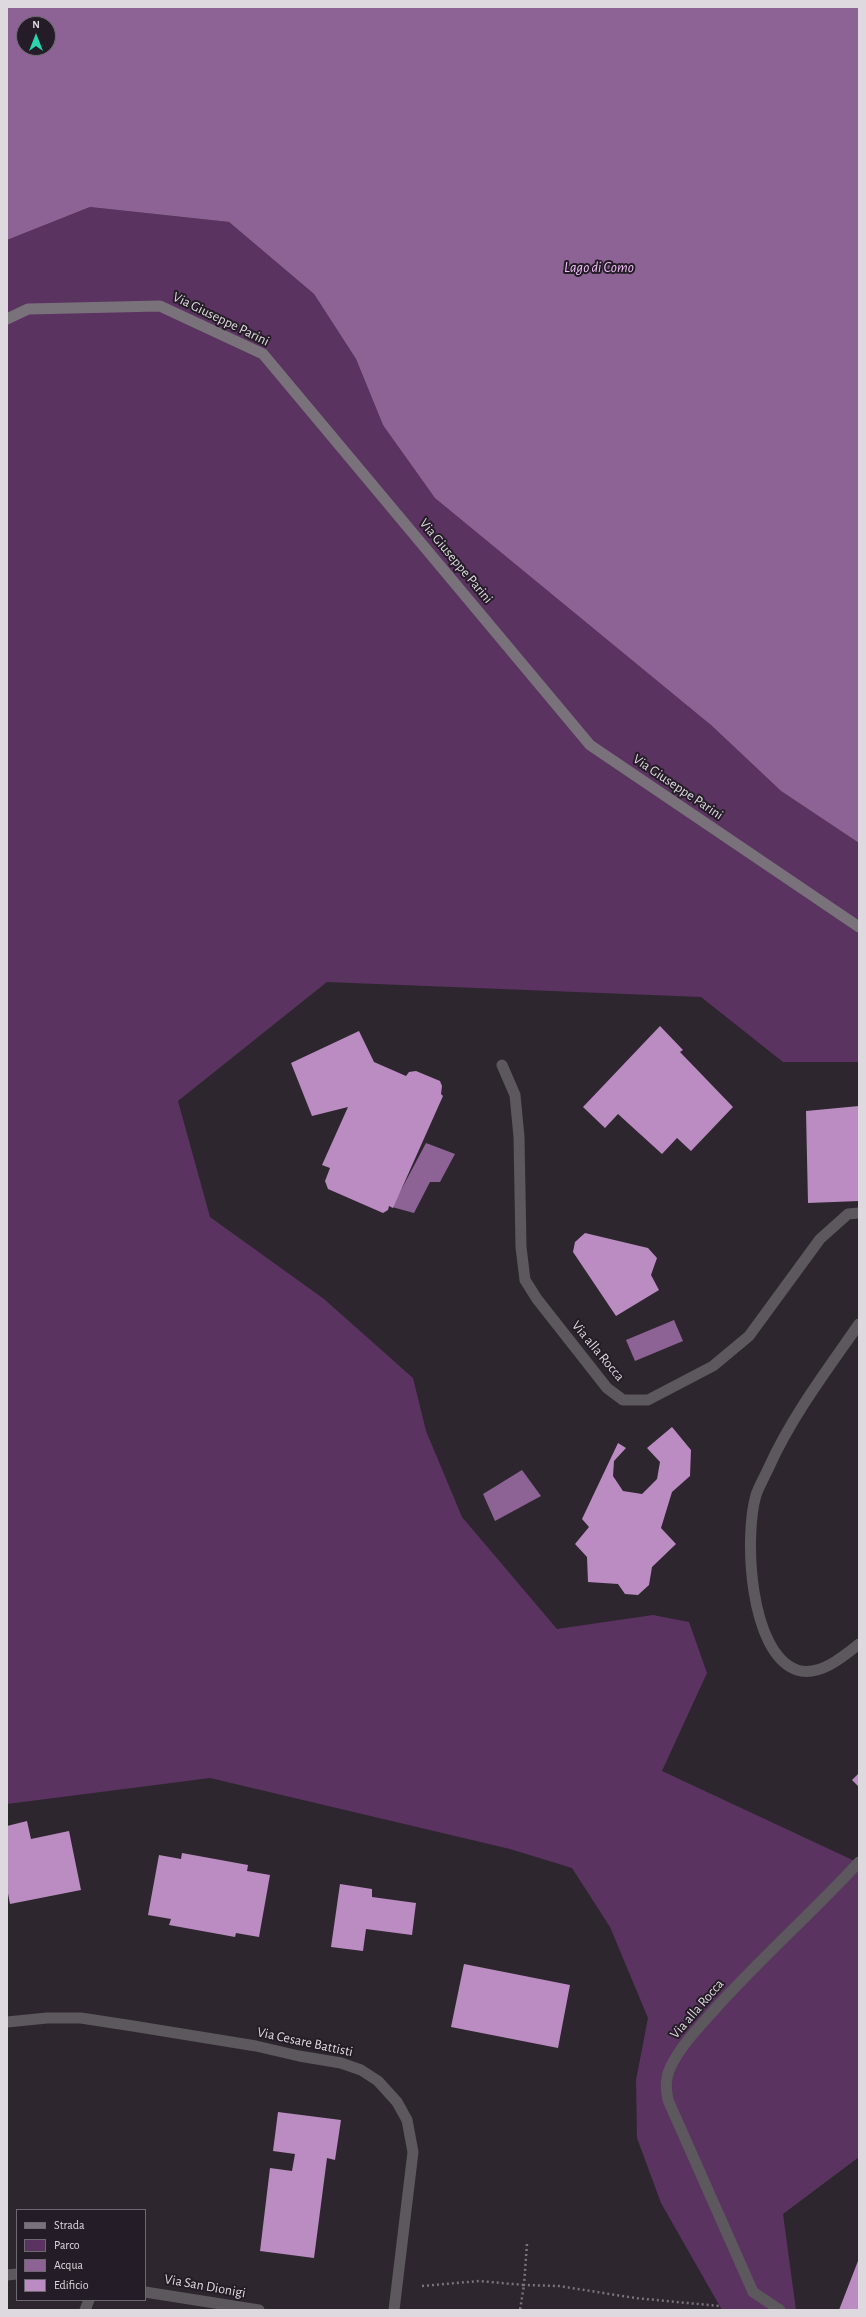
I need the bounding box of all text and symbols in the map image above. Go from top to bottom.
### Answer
north arrow [16,16,56,56]
text: N [32,19,40,30]
water label: Lago di Como [564,258,634,276]
street label: Via Giuseppe Parini [170,288,272,350]
street label: Via Giuseppe Parini [416,515,496,607]
street label: Via Giuseppe Parini [630,751,726,823]
street label: Via alla Rocca [568,1317,628,1385]
street label: Via alla Rocca [667,1976,727,2042]
street label: Via Cesare Battisti [256,2024,354,2060]
legend [16,2209,146,2301]
text: Strada [54,2219,85,2231]
text: Parco [54,2239,80,2251]
text: Acqua [54,2259,83,2271]
street label: Via San Dionigi [163,2271,247,2301]
text: Edificio [54,2279,89,2291]

